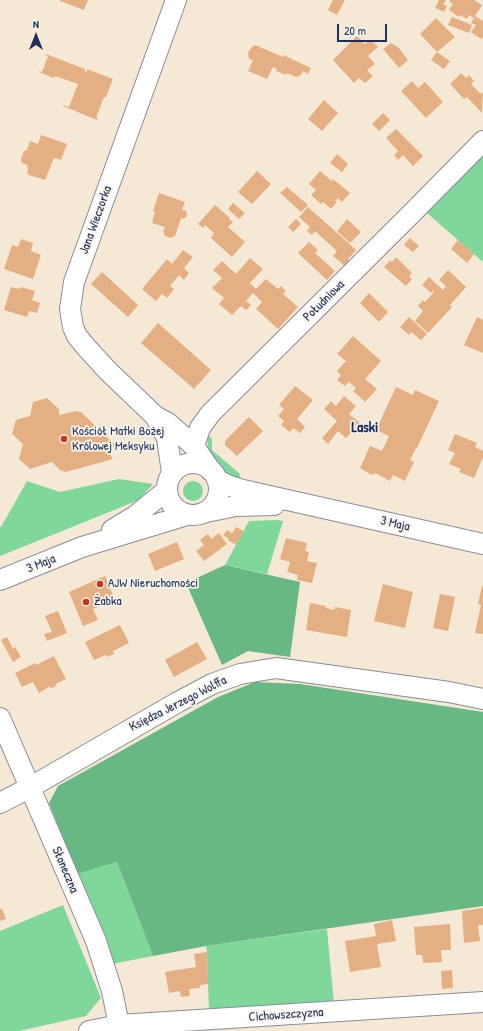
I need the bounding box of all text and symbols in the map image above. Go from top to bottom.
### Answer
north arrow [16,16,56,56]
scale bar [339,16,389,42]
text: N [33,17,39,31]
text: 20 m [344,22,366,39]
street label: Jana Wieczorka [76,184,116,256]
street label: Południowa [300,277,348,325]
district label: Laski [352,419,378,437]
place label: Kościół Matki Bożej Królowej Meksyku [72,424,164,455]
marker: Kościół Matki Bożej Królowej Meksyku [59,434,69,444]
street label: 3 Maja [379,513,411,535]
street label: 3 Maja [24,551,58,577]
place label: AJW Nieruchomości [108,576,198,592]
marker: AJW Nieruchomości [95,579,105,589]
place label: Żabka [94,594,122,610]
marker: Żabka [81,597,91,607]
street label: Księdza Jerzego Wolffa [127,673,229,735]
street label: Słoneczna [48,845,82,895]
street label: Cichowszczyzna [248,1005,324,1025]

